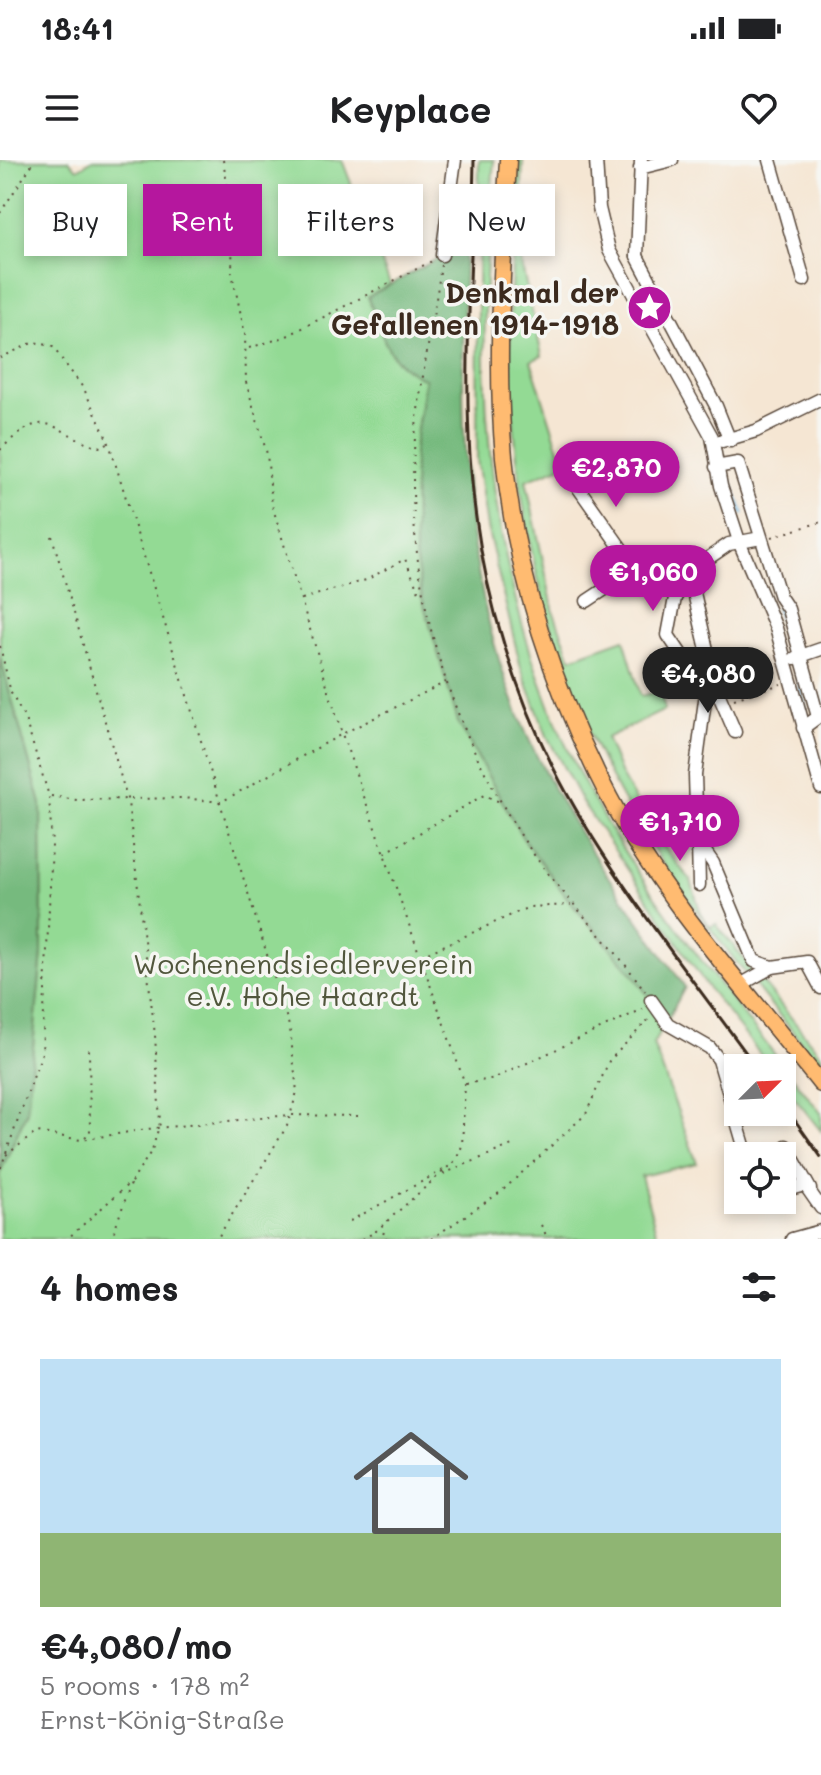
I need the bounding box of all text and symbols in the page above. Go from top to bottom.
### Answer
text: 18:41 [40,8,114,48]
text: Keyplace [329,85,492,132]
icon: menu [40,86,84,130]
icon: heart [737,86,781,130]
chip: Buy [24,184,127,256]
chip: Rent [143,184,262,256]
chip: Filters [278,184,423,256]
chip: New [439,184,555,256]
place label: Denkmal der Gefallenen 1914-1918 [331,274,619,342]
place icon: Denkmal der Gefallenen 1914-1918 [626,284,674,332]
pin: €2,870 [551,441,681,509]
text: €2,870 [571,450,661,484]
pin: €1,060 [588,545,718,613]
text: €1,060 [608,554,698,588]
pin: €4,080 [643,647,773,715]
text: €4,080 [660,656,756,690]
pin: €1,710 [615,795,745,863]
text: €1,710 [638,804,722,838]
park label: Wochenendsiedlerverein e.V. Hohe Haardt [133,945,473,1013]
north arrow [724,1054,796,1126]
map controls [724,1054,796,1214]
button: locate [724,1142,796,1214]
text: 4 homes [40,1265,179,1310]
icon: filters [737,1265,781,1309]
icon: home [339,1411,483,1555]
text: €4,080/mo [40,1623,232,1668]
text: 5 rooms · 178 m² [40,1668,249,1702]
text: Ernst-König-Straße [40,1702,285,1736]

